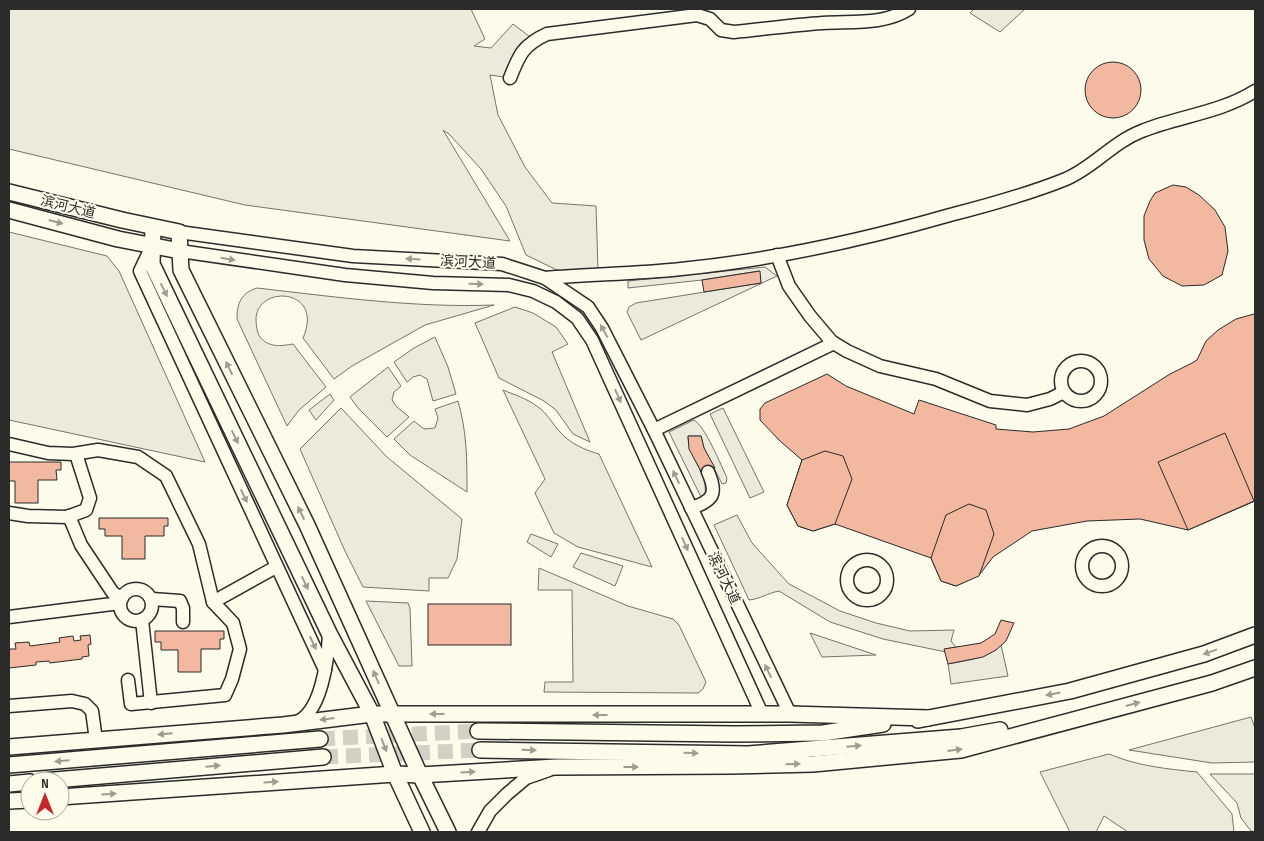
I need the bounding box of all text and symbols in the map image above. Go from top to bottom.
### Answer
street label: 滨河大道 [39,192,97,222]
one-way arrow [48,218,63,226]
street label: 滨河大道 [440,252,496,272]
one-way arrow [220,255,236,263]
one-way arrow [405,255,421,263]
one-way arrow [469,280,485,288]
one-way arrow [160,283,168,297]
one-way arrow [599,325,608,338]
one-way arrow [225,361,233,375]
one-way arrow [614,389,622,403]
one-way arrow [231,430,239,444]
one-way arrow [672,470,680,484]
one-way arrow [240,489,248,503]
one-way arrow [297,506,305,520]
one-way arrow [681,537,689,551]
street label: 滨河大道 [704,549,744,607]
one-way arrow [301,576,309,590]
one-way arrow [309,636,317,650]
one-way arrow [1202,649,1217,656]
one-way arrow [764,664,772,678]
one-way arrow [371,670,379,684]
one-way arrow [1044,691,1060,699]
one-way arrow [1125,700,1140,708]
one-way arrow [429,710,445,718]
one-way arrow [591,711,607,719]
one-way arrow [318,715,334,723]
one-way arrow [157,731,173,739]
one-way arrow [381,737,388,752]
one-way arrow [846,742,862,750]
one-way arrow [947,746,963,754]
one-way arrow [521,747,537,755]
one-way arrow [684,749,700,757]
one-way arrow [54,757,70,765]
one-way arrow [785,760,801,768]
one-way arrow [206,762,222,770]
one-way arrow [623,763,639,771]
one-way arrow [461,768,477,776]
north arrow [20,771,70,821]
text: N [41,775,49,792]
one-way arrow [263,778,279,786]
one-way arrow [101,789,117,797]

